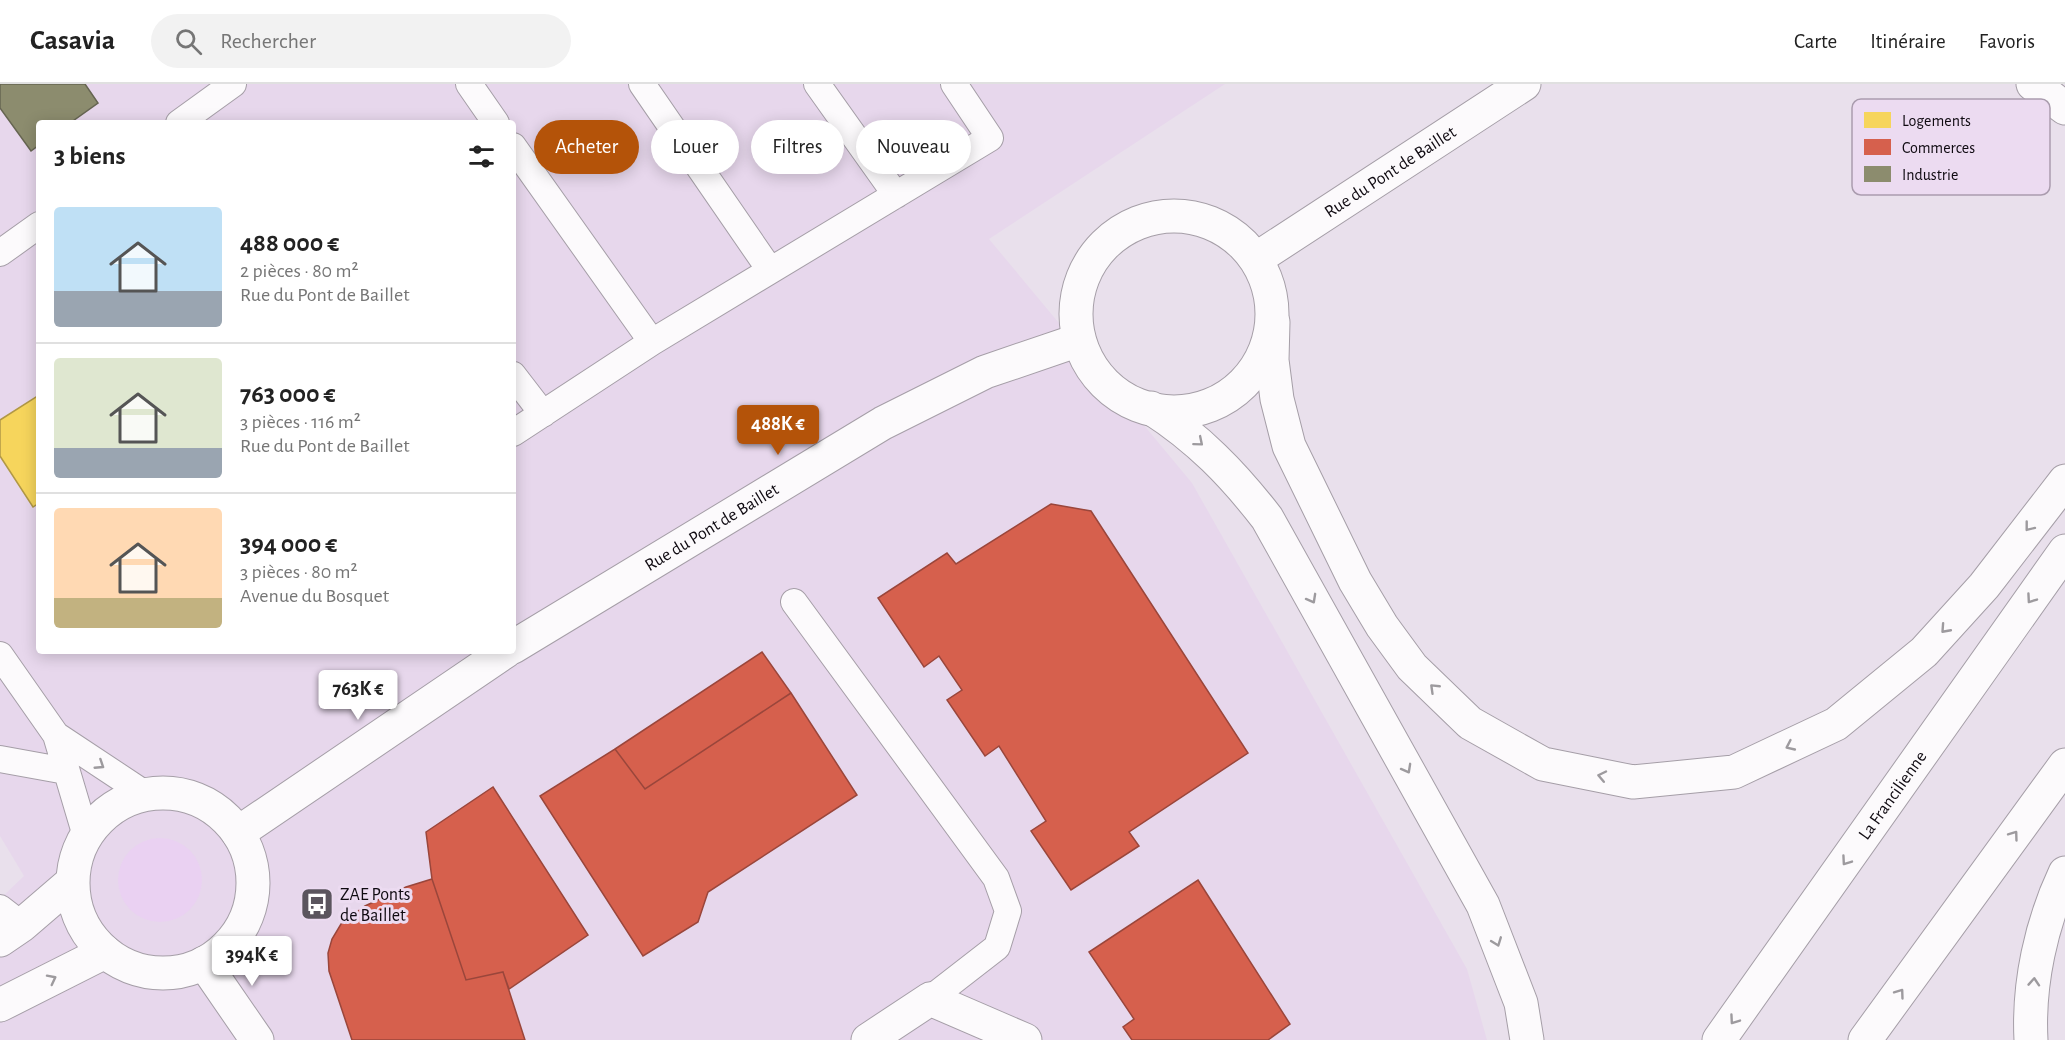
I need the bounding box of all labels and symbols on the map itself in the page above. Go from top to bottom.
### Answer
legend [1852,99,2050,195]
text: Logements [1902,113,1971,129]
street label: Rue du Pont de Baillet [1322,123,1460,222]
text: Commerces [1902,140,1975,156]
text: Industrie [1902,167,1958,183]
pin: 488K € [729,405,827,456]
one-way arrow [1192,435,1203,446]
street label: Rue du Pont de Baillet [642,480,782,575]
one-way arrow [2025,521,2036,532]
one-way arrow [2027,592,2038,603]
one-way arrow [1305,593,1316,603]
one-way arrow [1941,623,1952,633]
pin: 763K € [309,670,407,721]
one-way arrow [1430,684,1440,695]
one-way arrow [1786,738,1797,750]
street label: La Francilienne [1856,748,1931,843]
one-way arrow [94,757,105,768]
one-way arrow [1400,763,1412,773]
one-way arrow [1598,770,1608,783]
one-way arrow [2007,830,2018,841]
one-way arrow [1842,854,1853,865]
bus stop icon: ZAE Ponts de Baillet [299,886,335,922]
place label: ZAE Ponts de Baillet [340,886,411,925]
pin: 394K € [203,936,301,987]
one-way arrow [1490,936,1503,947]
one-way arrow [46,975,56,986]
one-way arrow [2028,977,2041,986]
one-way arrow [1893,988,1904,999]
one-way arrow [1730,1013,1741,1024]

